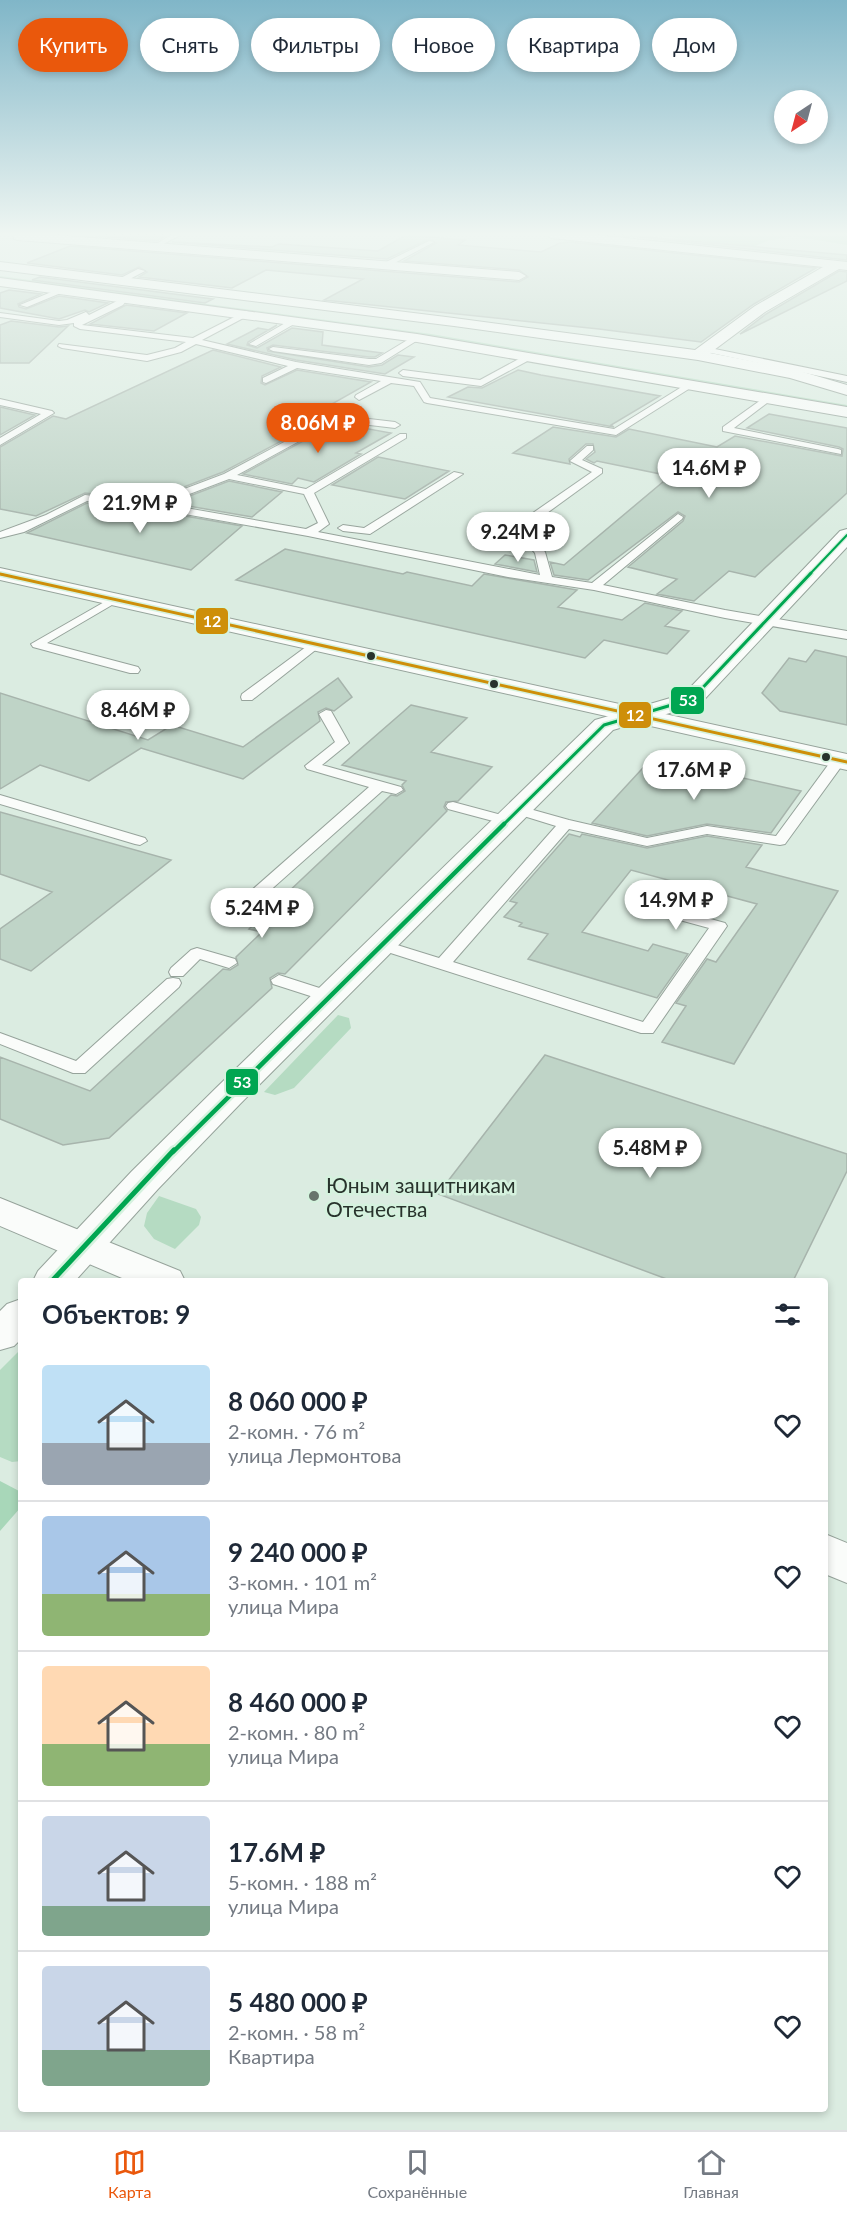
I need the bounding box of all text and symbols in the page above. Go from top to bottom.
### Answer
chip: Купить [18,18,128,72]
chip: Снять [140,18,239,72]
chip: Фильтры [251,18,380,72]
chip: Новое [392,18,495,72]
chip: Квартира [507,18,640,72]
chip: Дом [652,18,737,72]
north arrow [774,90,828,144]
map controls [774,90,828,144]
pin: 8.06M ₽ [263,403,373,454]
text: 8.06M ₽ [281,410,355,434]
pin: 14.6M ₽ [654,448,764,499]
text: 14.6M ₽ [672,455,746,479]
pin: 21.9M ₽ [85,483,195,534]
text: 21.9M ₽ [103,490,177,514]
pin: 9.24M ₽ [463,512,573,563]
text: 9.24M ₽ [481,519,555,543]
line badge: 12 [195,607,229,635]
text: 12 [203,611,221,630]
unlabelled marker [365,650,377,662]
unlabelled marker [488,678,500,690]
line badge: 53 [670,686,705,715]
pin: 8.46M ₽ [83,690,193,741]
text: 53 [679,690,697,709]
text: 8.46M ₽ [101,697,175,721]
line badge: 12 [618,701,652,729]
text: 12 [626,705,644,724]
pin: 17.6M ₽ [639,750,749,801]
unlabelled marker [820,751,832,763]
text: 17.6M ₽ [657,757,731,781]
pin: 14.9M ₽ [621,880,731,931]
text: 14.9M ₽ [639,887,713,911]
pin: 5.24M ₽ [207,888,317,939]
text: 5.24M ₽ [225,895,299,919]
line badge: 53 [225,1068,259,1096]
text: 53 [233,1072,251,1091]
pin: 5.48M ₽ [595,1128,705,1179]
text: 5.48M ₽ [613,1135,687,1159]
place label: Юным защитникам Отечества [326,1172,516,1221]
marker: Юным защитникам Отечества [307,1189,321,1203]
text: Объектов: 9 [42,1298,190,1330]
icon: filters [771,1298,804,1331]
text: 8 060 000 ₽ [228,1385,368,1417]
icon: home [90,1389,162,1461]
icon: heart [771,1409,804,1442]
text: 2-комн. · 76 m² [228,1419,365,1443]
text: улица Лермонтова [228,1443,401,1467]
text: 9 240 000 ₽ [228,1536,368,1568]
icon: home [90,1540,162,1612]
icon: heart [771,1560,804,1593]
text: 3-комн. · 101 m² [228,1570,377,1594]
text: улица Мира [228,1594,339,1618]
text: 8 460 000 ₽ [228,1686,368,1718]
icon: home [90,1690,162,1762]
icon: heart [771,1710,804,1743]
text: 2-комн. · 80 m² [228,1720,365,1744]
text: улица Мира [228,1744,339,1768]
text: 17.6M ₽ [228,1836,325,1868]
icon: home [90,1840,162,1912]
icon: heart [771,1860,804,1893]
text: 5-комн. · 188 m² [228,1870,377,1894]
text: улица Мира [228,1894,339,1918]
text: 5 480 000 ₽ [228,1986,368,2018]
icon: home [90,1990,162,2062]
icon: heart [771,2010,804,2043]
text: 2-комн. · 58 m² [228,2020,365,2044]
text: Квартира [228,2044,315,2068]
tab: Карта [108,2146,151,2201]
tab: Сохранённые [368,2146,467,2201]
tab: Главная [683,2146,739,2201]

